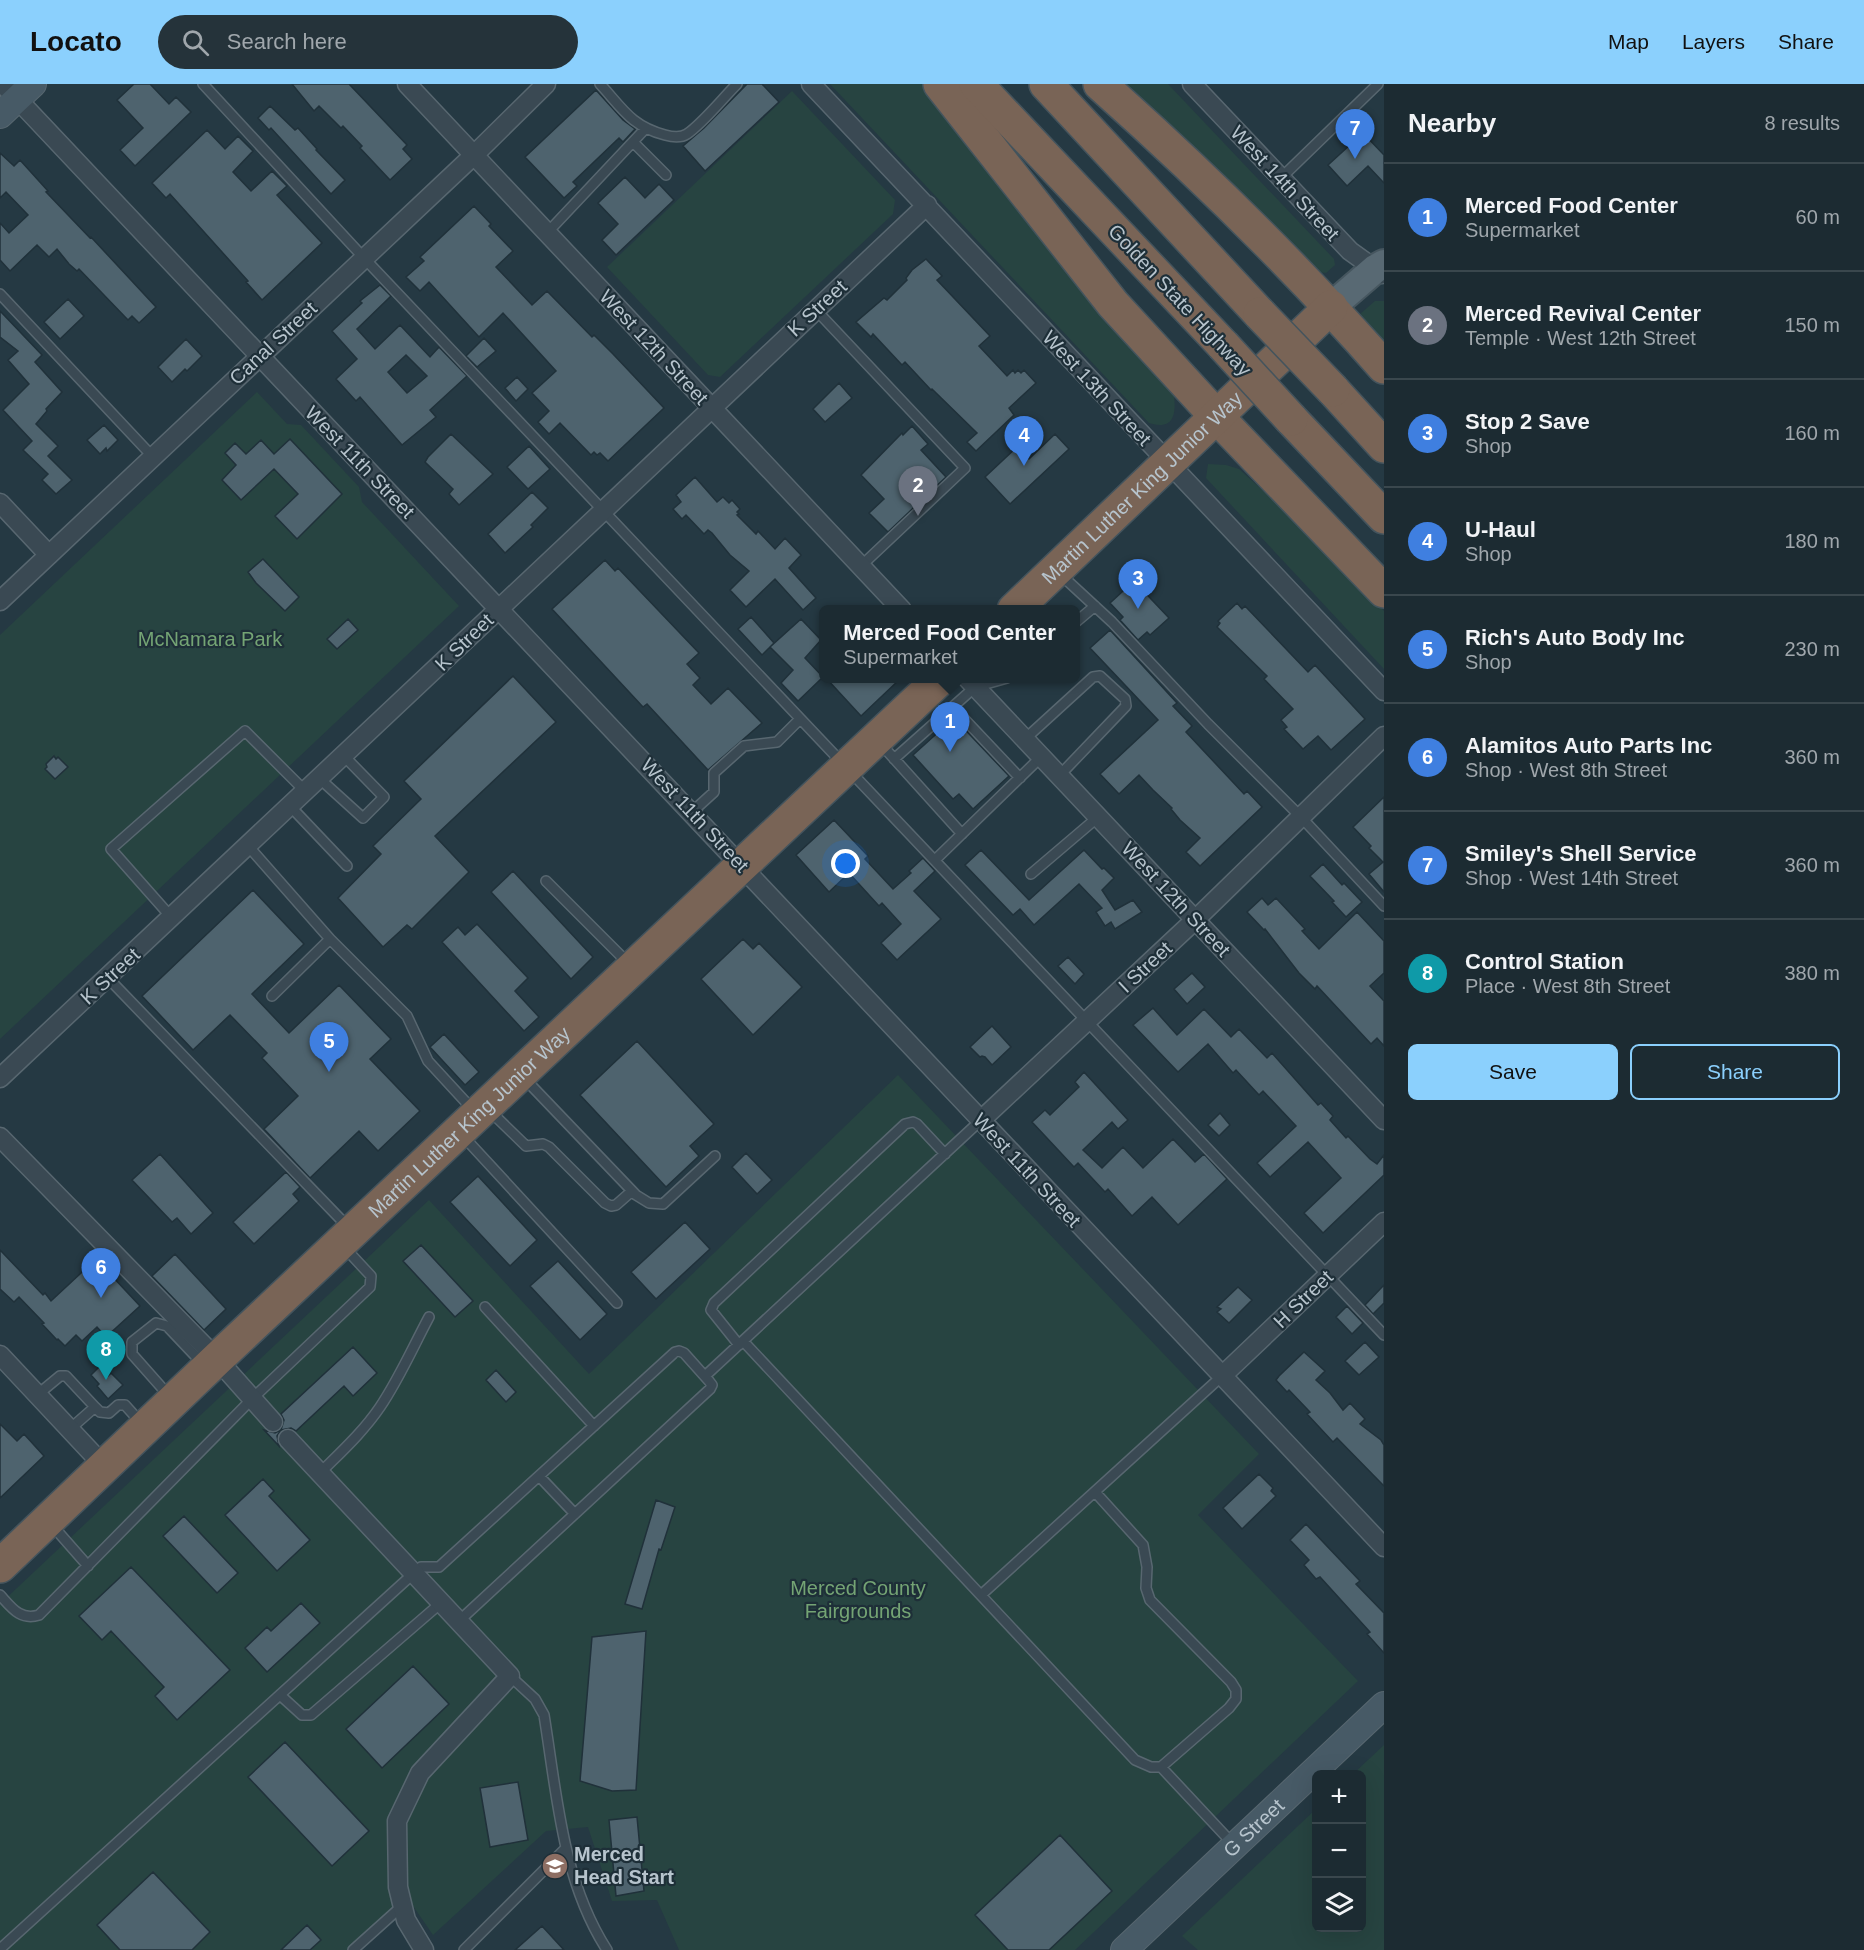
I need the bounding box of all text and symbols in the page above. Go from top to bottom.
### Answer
search box [158,15,578,69]
text: Locato [30,26,122,57]
icon: search [179,26,212,59]
text: Search here [227,29,347,54]
text: Map [1608,30,1649,53]
text: Layers [1682,30,1745,53]
text: Share [1778,30,1834,53]
text: Nearby [1408,108,1496,138]
pin: 7 [1336,110,1374,159]
text: 8 results [1764,112,1840,134]
street label: West 14th Street [1226,121,1344,245]
text: Merced Food Center [1465,193,1678,218]
text: 1 [1422,206,1433,228]
text: 60 m [1796,206,1840,228]
text: Supermarket [1465,219,1580,241]
street label: Golden State Highway [1104,220,1256,380]
street label: K Street [783,275,851,341]
street label: West 12th Street [595,285,713,409]
street label: Canal Street [225,297,321,389]
text: Merced Revival Center [1465,301,1701,326]
text: 2 [1422,314,1433,336]
text: 150 m [1784,314,1840,336]
street label: West 13th Street [1038,326,1156,450]
text: Temple · West 12th Street [1465,327,1696,349]
street label: Martin Luther King Junior Way [1037,387,1247,588]
street label: West 11th Street [301,401,419,523]
text: Stop 2 Save [1465,409,1590,434]
pin: 4 [1004,416,1044,466]
text: 3 [1422,422,1433,444]
text: 160 m [1784,422,1840,444]
text: Shop [1465,435,1512,457]
pin: 2 [898,466,938,516]
text: U-Haul [1465,517,1536,542]
text: 4 [1422,530,1433,552]
text: 180 m [1784,530,1840,552]
text: Shop [1465,543,1512,565]
pin: 3 [1118,560,1158,609]
popup [819,605,1080,683]
street label: K Street [430,609,498,675]
text: Merced Food Center [843,620,1056,645]
text: Rich's Auto Body Inc [1465,625,1685,650]
park label: McNamara Park [138,628,283,650]
text: 5 [1422,638,1433,660]
text: 230 m [1784,638,1840,660]
text: Supermarket [843,646,958,668]
text: Shop [1465,651,1512,673]
pin: 1 [930,702,970,752]
text: Alamitos Auto Parts Inc [1465,733,1712,758]
text: 6 [1422,746,1433,768]
text: 360 m [1784,746,1840,768]
street label: West 11th Street [637,754,754,877]
text: Shop · West 8th Street [1465,759,1667,781]
street label: West 12th Street [1117,837,1235,961]
text: Smiley's Shell Service [1465,841,1696,866]
your location [831,849,860,878]
text: 7 [1422,854,1433,876]
text: 360 m [1784,854,1840,876]
text: Shop · West 14th Street [1465,867,1678,889]
street label: I Street [1114,937,1176,997]
street label: K Street [76,943,144,1009]
text: Control Station [1465,949,1624,974]
text: 8 [1422,962,1433,984]
text: 380 m [1784,962,1840,984]
text: Place · West 8th Street [1465,975,1670,997]
pin: 5 [310,1022,348,1072]
street label: Martin Luther King Junior Way [364,1022,574,1222]
button: Save [1408,1044,1618,1100]
button: Share [1630,1044,1840,1100]
street label: West 11th Street [969,1109,1086,1232]
pin: 6 [82,1248,120,1298]
street label: H Street [1269,1265,1337,1332]
pin: 8 [86,1330,126,1380]
park label: Merced County Fairgrounds [790,1577,926,1622]
map controls [1312,1770,1366,1932]
button: + [1312,1770,1366,1824]
street label: G Street [1219,1794,1289,1861]
button: − [1312,1824,1366,1878]
place label: Merced Head Start [574,1843,674,1888]
school or university icon: Merced Head Start [540,1851,570,1881]
button: layers [1312,1878,1366,1932]

